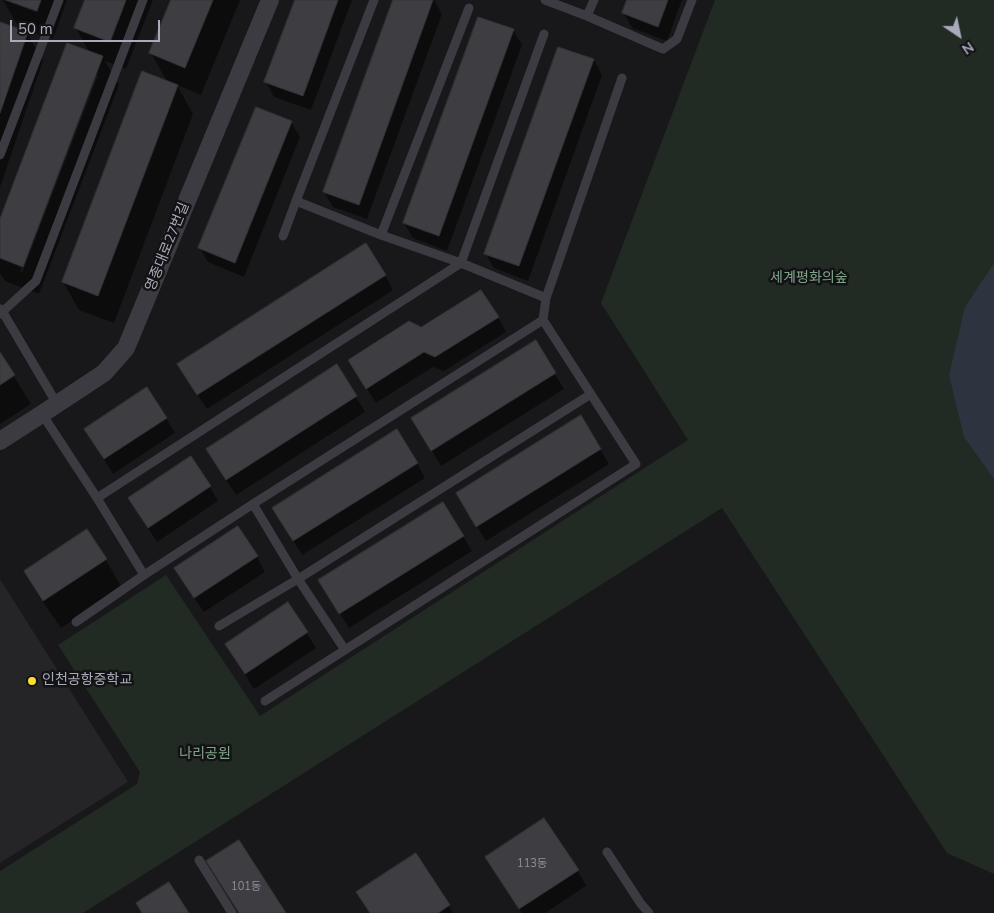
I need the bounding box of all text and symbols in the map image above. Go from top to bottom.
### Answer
scale bar [12,10,162,42]
north arrow [934,10,984,60]
text: 50 m [18,19,53,39]
text: N [958,37,977,59]
street label: 영종대로27번길 [143,200,193,294]
park label: 세계평화의숲 [770,271,848,287]
place label: 인천공항중학교 [42,673,132,689]
marker: 인천공항중학교 [26,675,38,687]
park label: 나리공원 [179,747,231,763]
house number: 113동 [517,857,547,871]
house number: 101동 [231,880,261,894]

